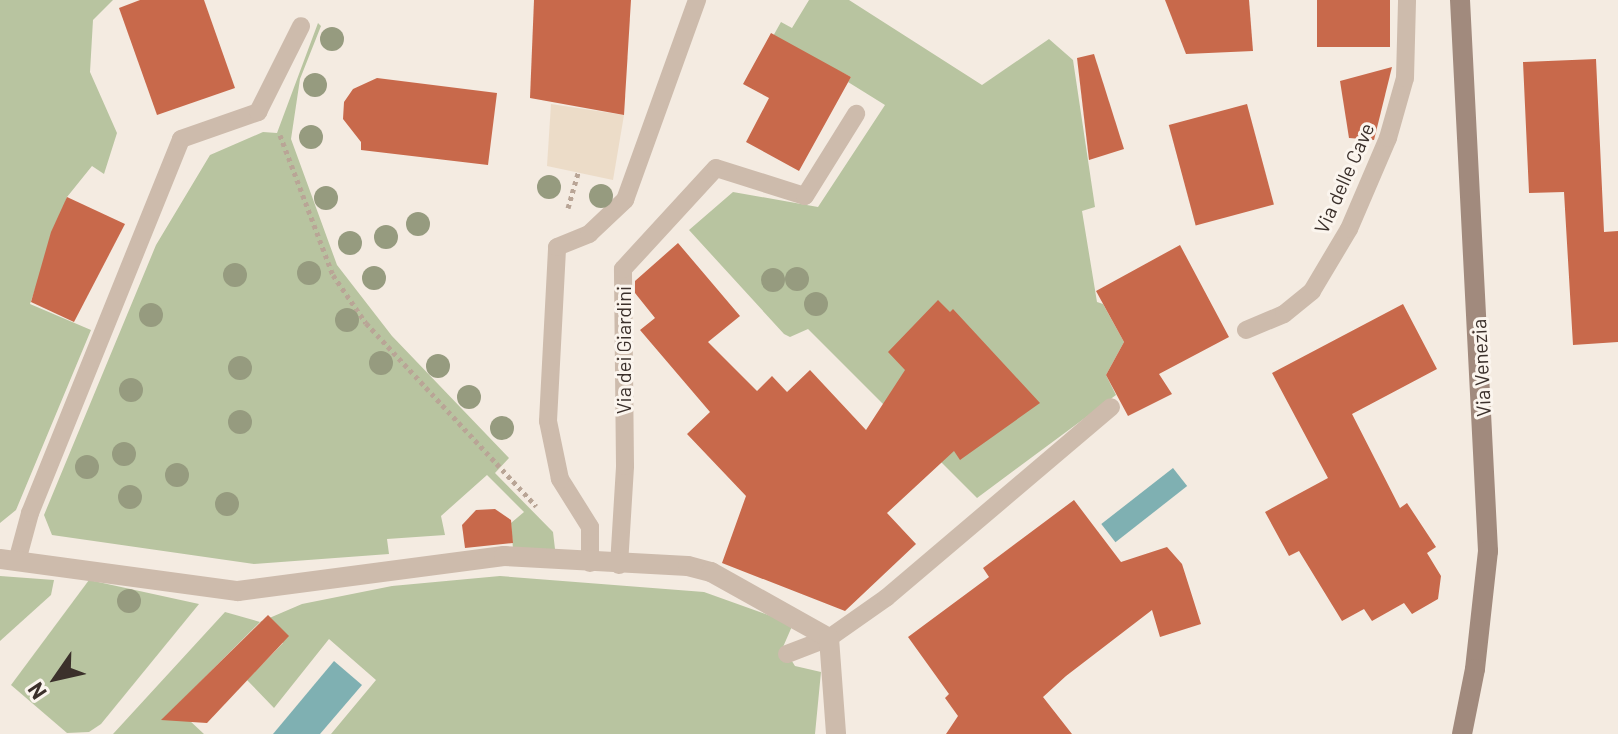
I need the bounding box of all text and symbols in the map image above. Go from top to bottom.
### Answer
street label: Via delle Cave [1309,119,1379,237]
street label: Via dei Giardini [611,286,635,414]
street label: Via Venezia [1466,318,1496,418]
north arrow [16,638,96,718]
text: N [21,678,51,705]

